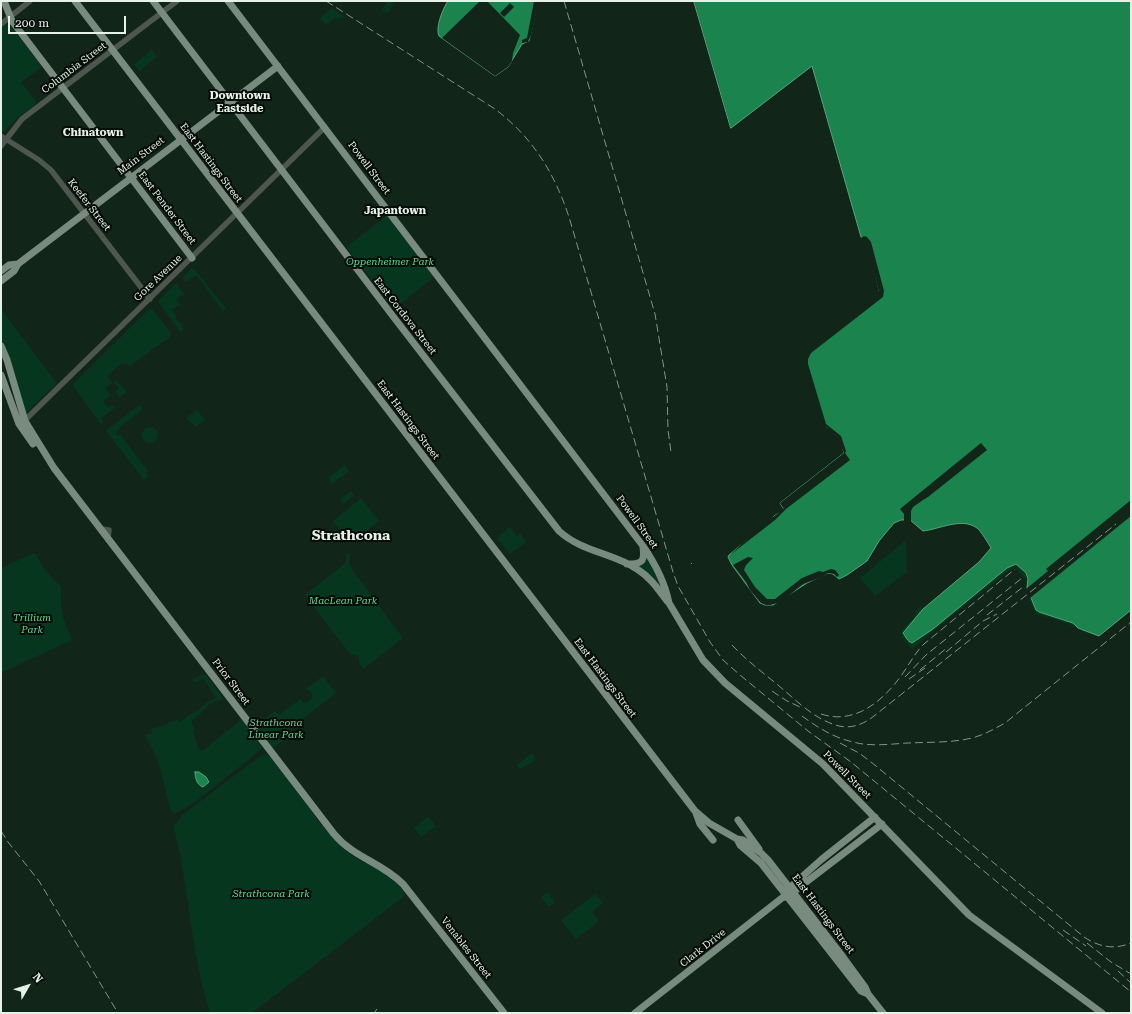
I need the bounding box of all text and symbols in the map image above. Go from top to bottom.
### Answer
scale bar [10,8,128,34]
text: 200 m [15,16,49,30]
street label: Columbia Street [39,40,109,96]
district label: Downtown Eastside [210,89,270,115]
street label: East Hastings Street [177,121,245,205]
district label: Chinatown [63,126,123,140]
street label: Main Street [115,134,167,178]
street label: Powell Street [345,139,393,197]
street label: East Pender Street [136,169,198,247]
street label: Keefer Street [65,177,113,233]
district label: Japantown [364,204,426,218]
street label: Gore Avenue [132,252,184,304]
park label: Oppenheimer Park [346,256,434,268]
street label: East Cordova Street [371,275,439,357]
street label: East Hastings Street [374,378,442,462]
street label: Powell Street [614,493,660,551]
district label: Strathcona [312,528,390,544]
park label: MacLean Park [309,595,377,607]
park label: Trillium Park [13,612,51,636]
street label: East Hastings Street [571,636,639,720]
street label: Prior Street [210,656,252,708]
park label: Strathcona Linear Park [248,717,304,740]
street label: Powell Street [820,748,874,802]
street label: East Hastings Street [789,872,857,956]
park label: Strathcona Park [232,888,310,900]
street label: Venables Street [438,915,494,981]
street label: Clark Drive [678,926,728,970]
north arrow [8,966,48,1006]
text: N [30,971,45,986]

